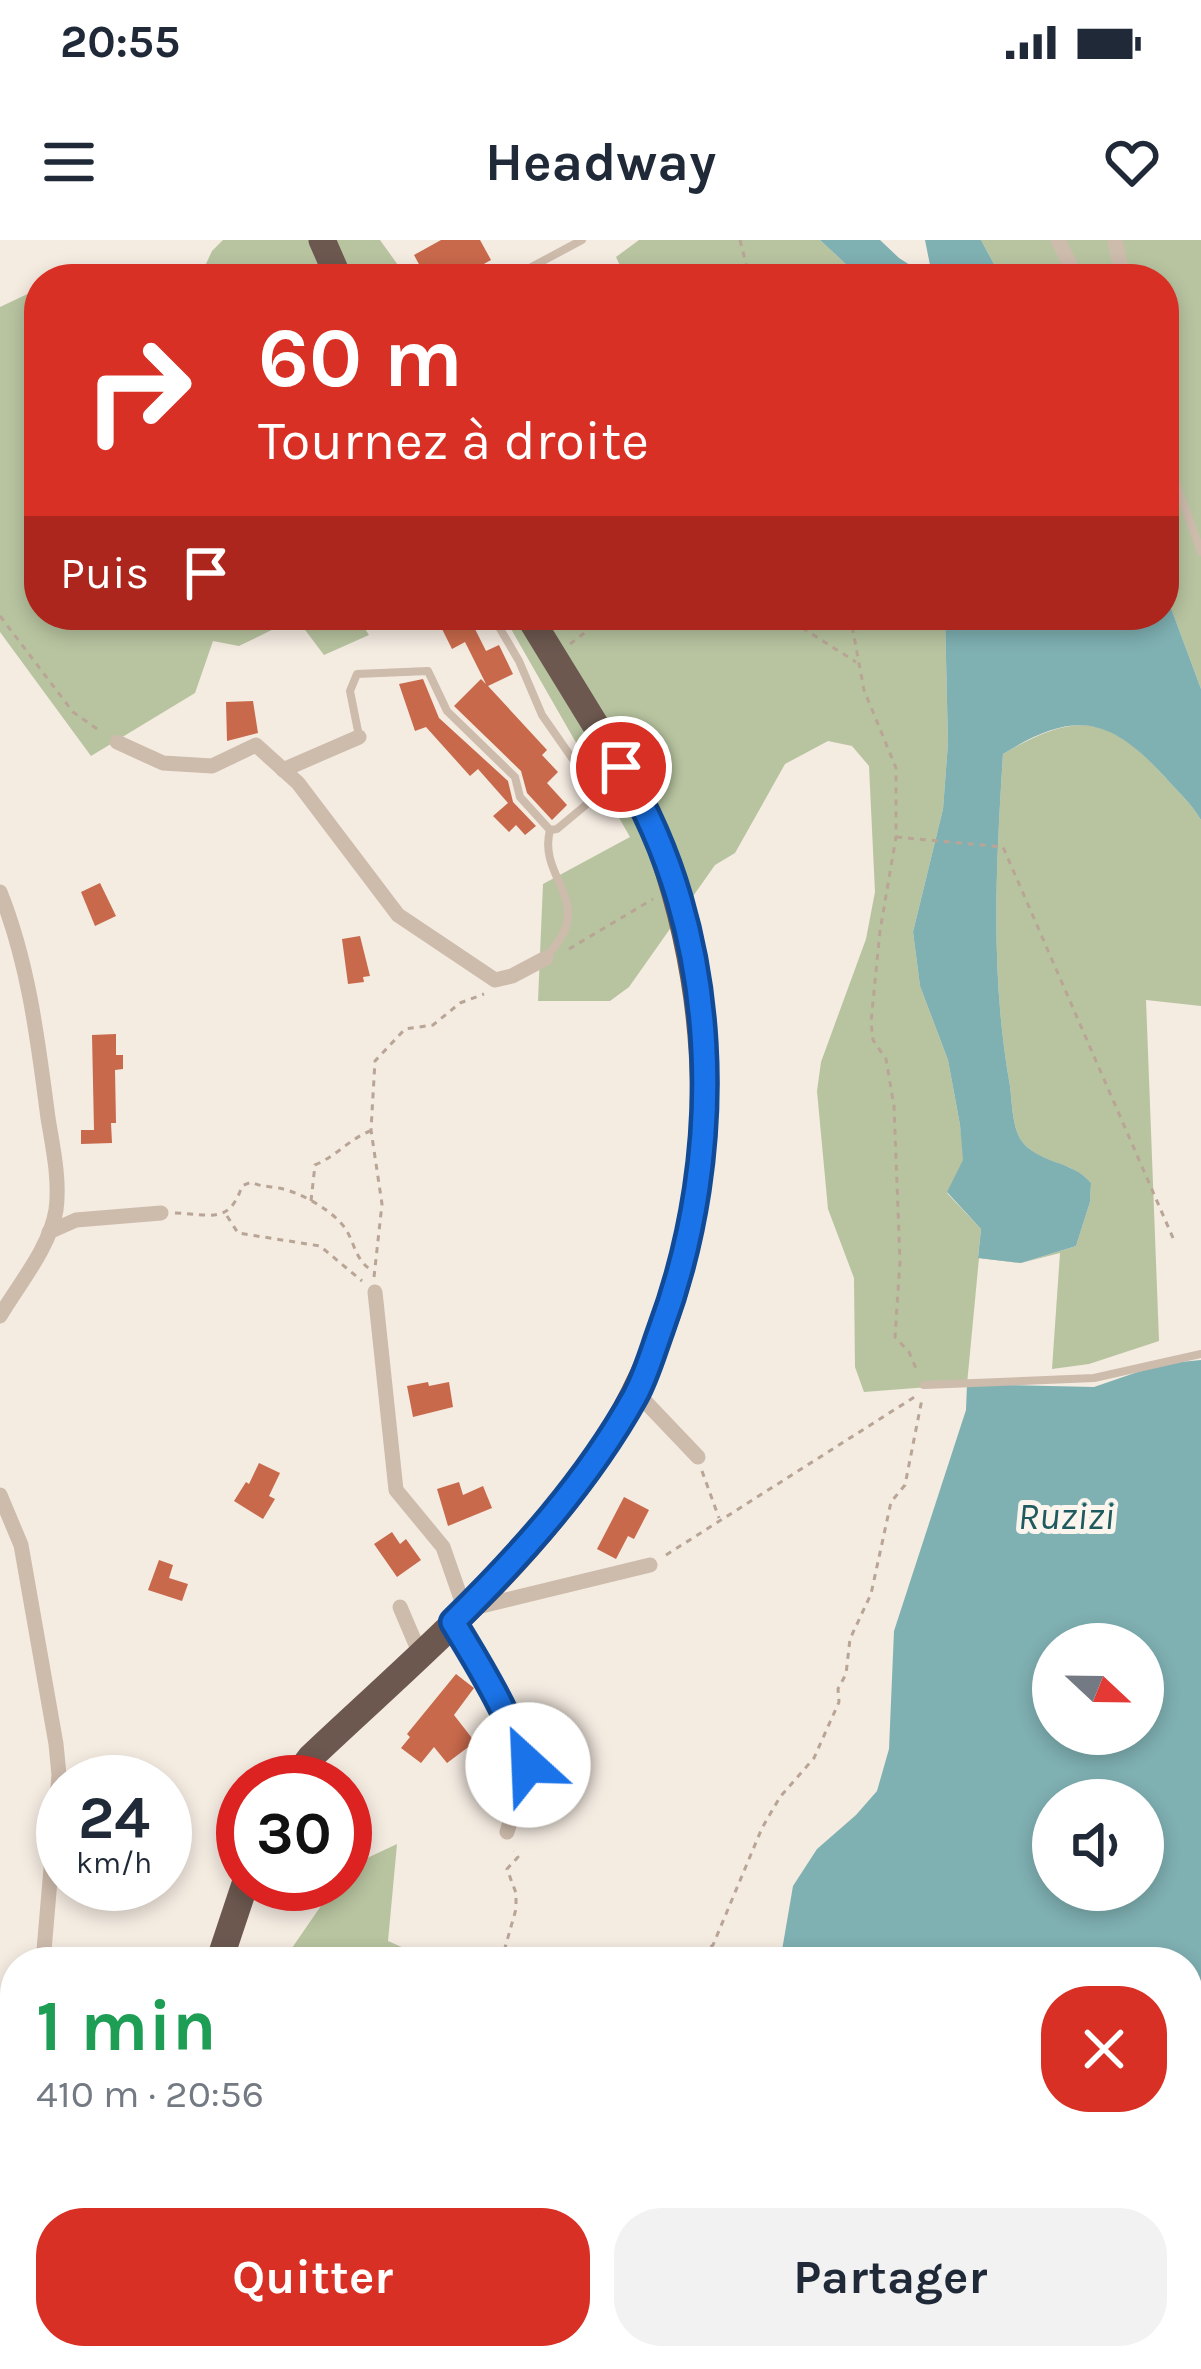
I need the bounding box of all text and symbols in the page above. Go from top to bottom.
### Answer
text: 20:55 [60,16,180,68]
icon: menu [36,129,102,195]
icon: heart [1099,129,1165,195]
text: Headway [485,130,716,194]
text: 60 m [258,309,463,407]
icon: right [60,312,216,468]
text: Tournez à droite [258,409,649,473]
icon: arrive [173,540,239,606]
text: Puis [60,547,149,599]
pin [570,716,672,818]
icon: arrive [588,734,654,800]
water label: Ruzizi [1017,1493,1115,1539]
north arrow [1032,1623,1164,1755]
map controls [1032,1623,1164,1911]
position arrow [465,1702,591,1828]
speed limit sign: 30 [216,1755,372,1911]
button: sound [1032,1779,1164,1911]
text: 24 [78,1783,150,1853]
text: km/h [76,1845,152,1881]
text: 1 min [36,1984,217,2068]
button: close [1041,1986,1167,2112]
text: 410 m · 20:56 [36,2071,264,2117]
button: Quitter [36,2208,590,2346]
button: Partager [614,2208,1167,2346]

